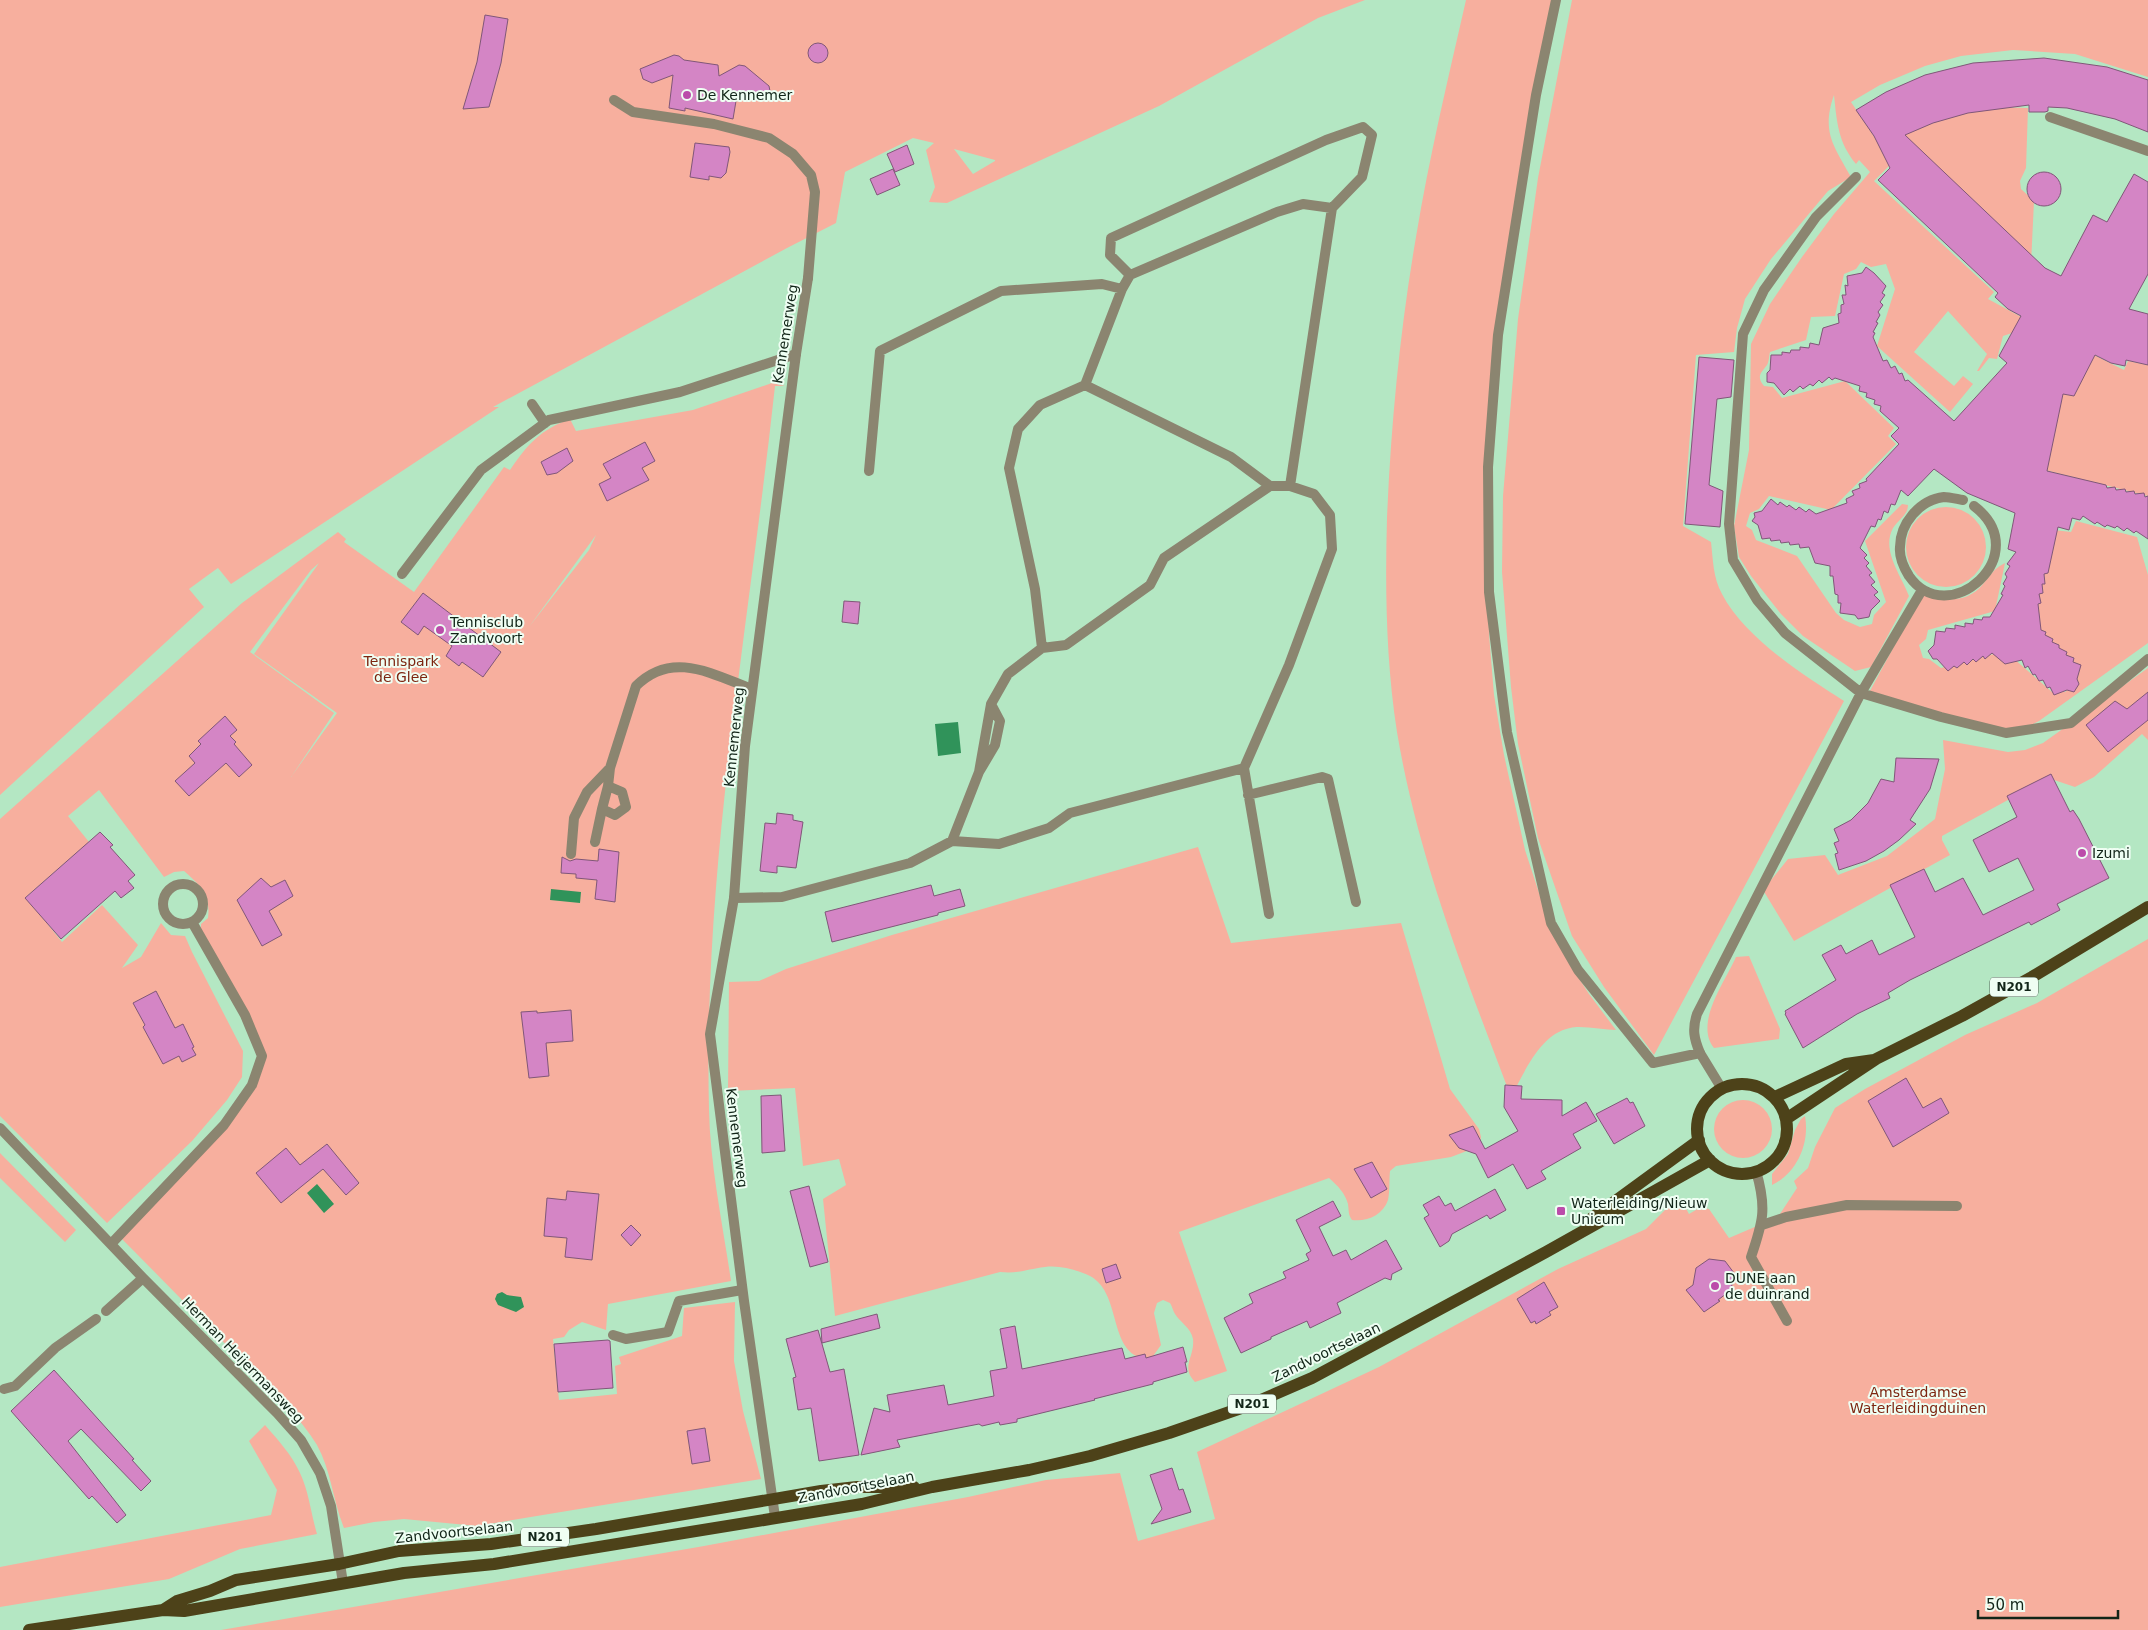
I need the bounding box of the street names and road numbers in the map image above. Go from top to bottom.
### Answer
street label: Kennemerweg [769,283,801,385]
street label: Kennemerweg [721,686,747,788]
road number: N201 [1990,978,2038,996]
street label: Kennemerweg [723,1087,751,1189]
street label: Herman Heijermansweg [179,1294,307,1426]
street label: Zandvoortselaan [1269,1319,1383,1385]
road number: N201 [1228,1395,1276,1414]
street label: Zandvoortselaan [796,1468,916,1506]
street label: Zandvoortselaan [394,1518,514,1546]
road number: N201 [521,1528,569,1546]

